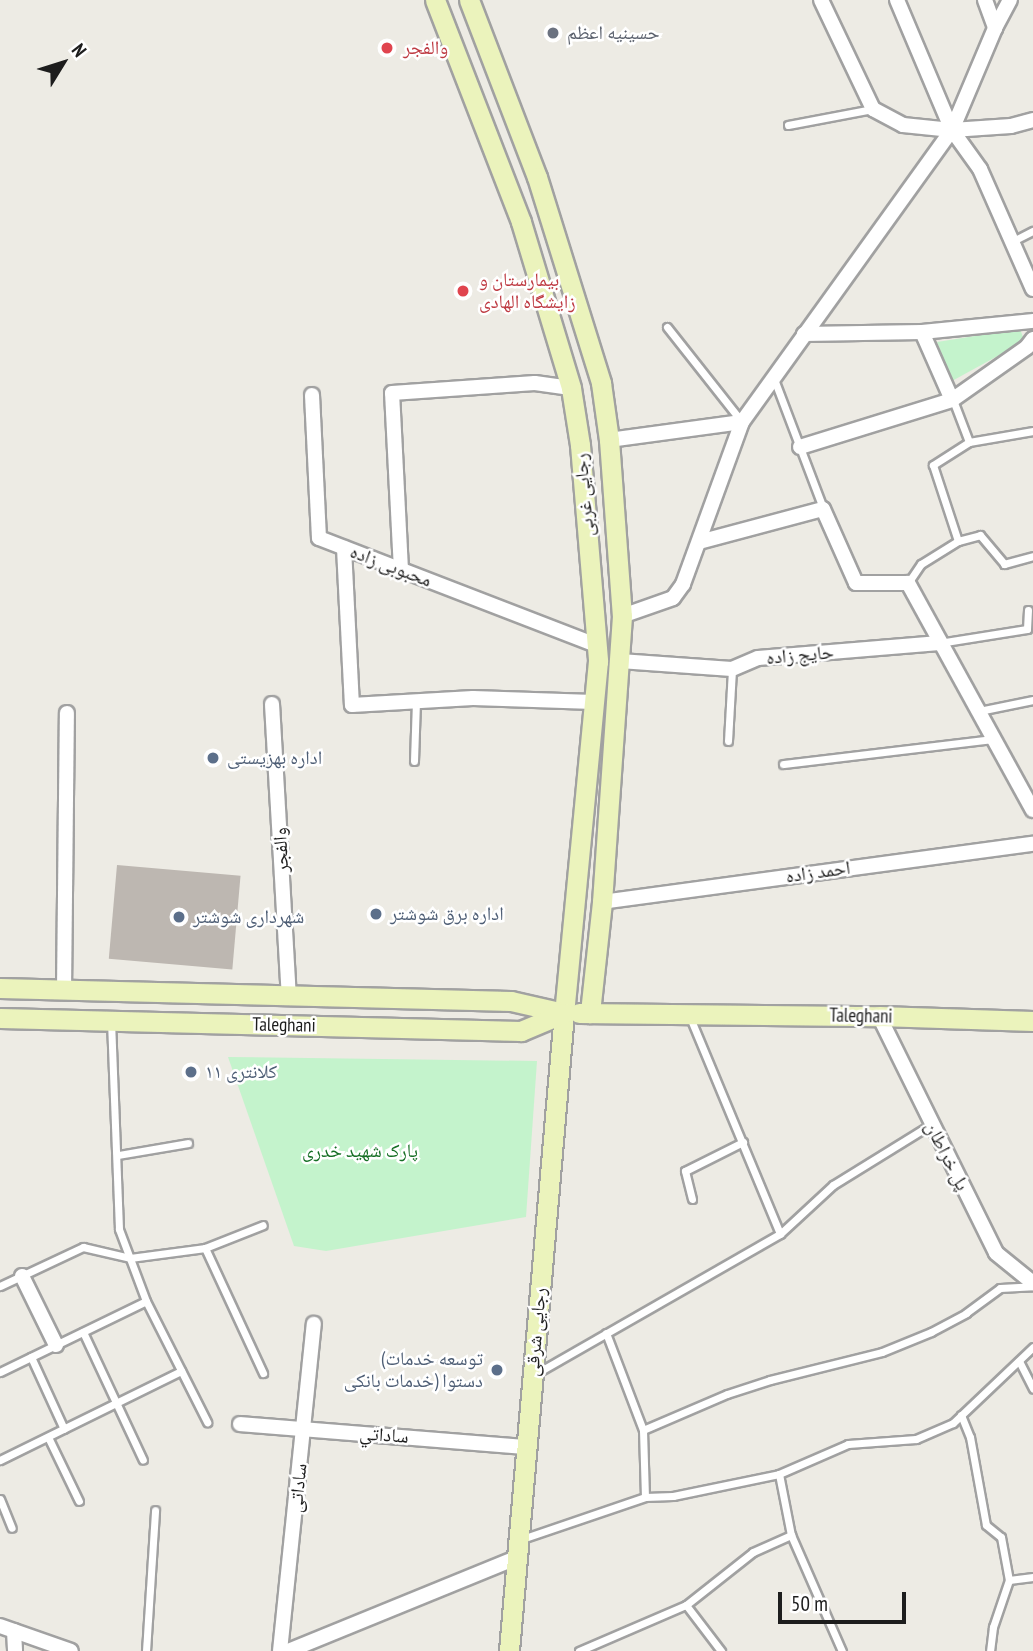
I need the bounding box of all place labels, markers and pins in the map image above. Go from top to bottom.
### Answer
place label: حسینیه اعظم [567,22,660,44]
marker: حسینیه اعظم [545,25,561,41]
place label: والفجر [403,37,448,59]
marker: والفجر [377,38,397,58]
place label: بیمارستان و زایشگاه الهادی [479,269,575,313]
marker: بیمارستان و زایشگاه الهادی [453,281,473,301]
place label: اداره بهزیستی [227,747,322,769]
marker: اداره بهزیستی [205,750,221,766]
place label: اداره برق شوشتر [390,903,504,925]
place label: شهرداری شوشتر [193,906,304,928]
marker: اداره برق شوشتر [368,906,384,922]
marker: شهرداری شوشتر [171,909,187,925]
place label: کلانتری ۱۱ [205,1061,277,1083]
marker: کلانتری ۱۱ [183,1064,199,1080]
place label: (توسعه خدمات دستوا (خدمات بانکی [344,1348,483,1392]
marker: (توسعه خدمات دستوا (خدمات بانکی [489,1362,505,1378]

